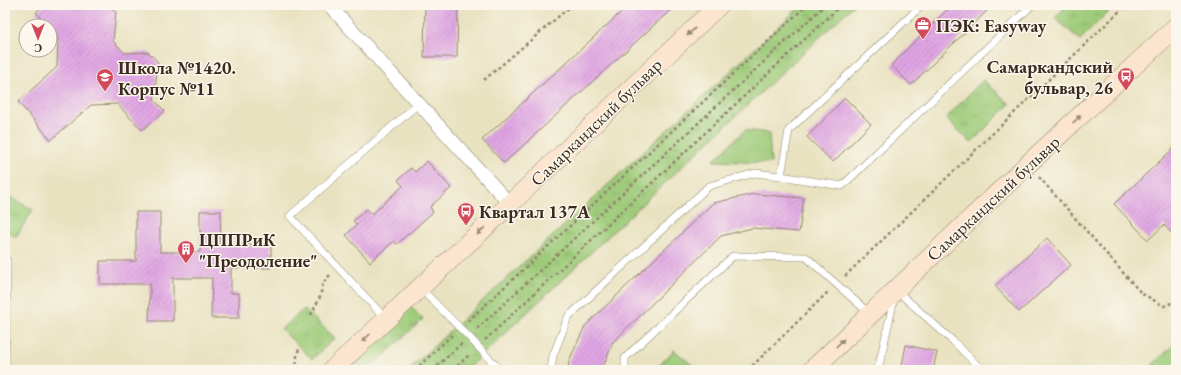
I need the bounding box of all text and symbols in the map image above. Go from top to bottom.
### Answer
place label: ПЭК: Easyway [936,14,1047,37]
office icon: ПЭК: Easyway [913,15,933,40]
north arrow [18,18,58,58]
one-way arrow [686,27,696,37]
text: С [34,41,42,55]
street label: Самаркандский бульвар [525,53,667,191]
place label: Самаркандский бульвар, 26 [987,55,1113,99]
place label: Школа №1420. Корпус №11 [118,56,236,100]
bus stop icon: Самаркандский бульвар, 26 [1116,66,1136,91]
school or university icon: Школа №1420. Корпус №11 [95,67,115,92]
one-way arrow [1072,114,1082,124]
street label: Самаркандский бульвар [921,130,1065,266]
place label: Квартал 137А [479,200,591,223]
bus stop icon: Квартал 137А [456,201,476,226]
one-way arrow [477,226,486,235]
place label: ЦППРиК "Преодоление" [199,228,317,272]
building icon: ЦППРиК "Преодоление" [176,239,196,264]
one-way arrow [360,334,371,343]
one-way arrow [835,338,845,348]

